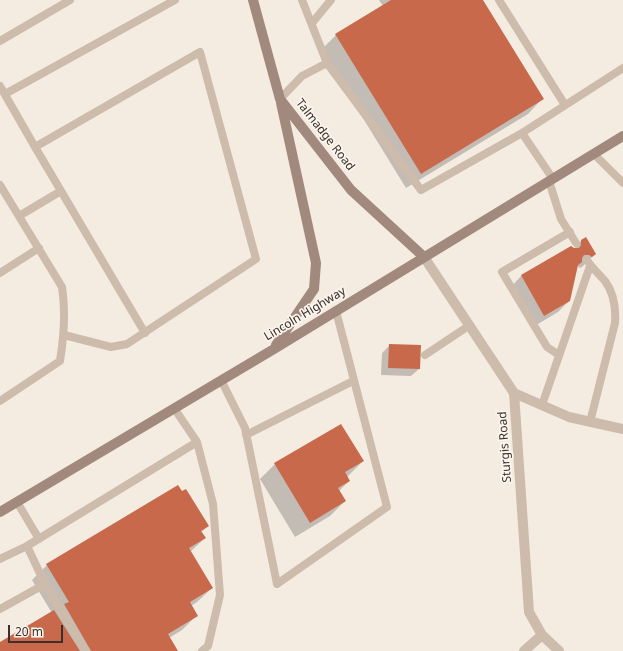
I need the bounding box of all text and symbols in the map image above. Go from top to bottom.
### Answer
street label: Talmadge Road [293,96,357,174]
street label: Lincoln Highway [262,284,348,344]
street label: Sturgis Road [495,411,515,483]
scale bar [10,617,65,643]
text: 20 m [15,623,43,640]

